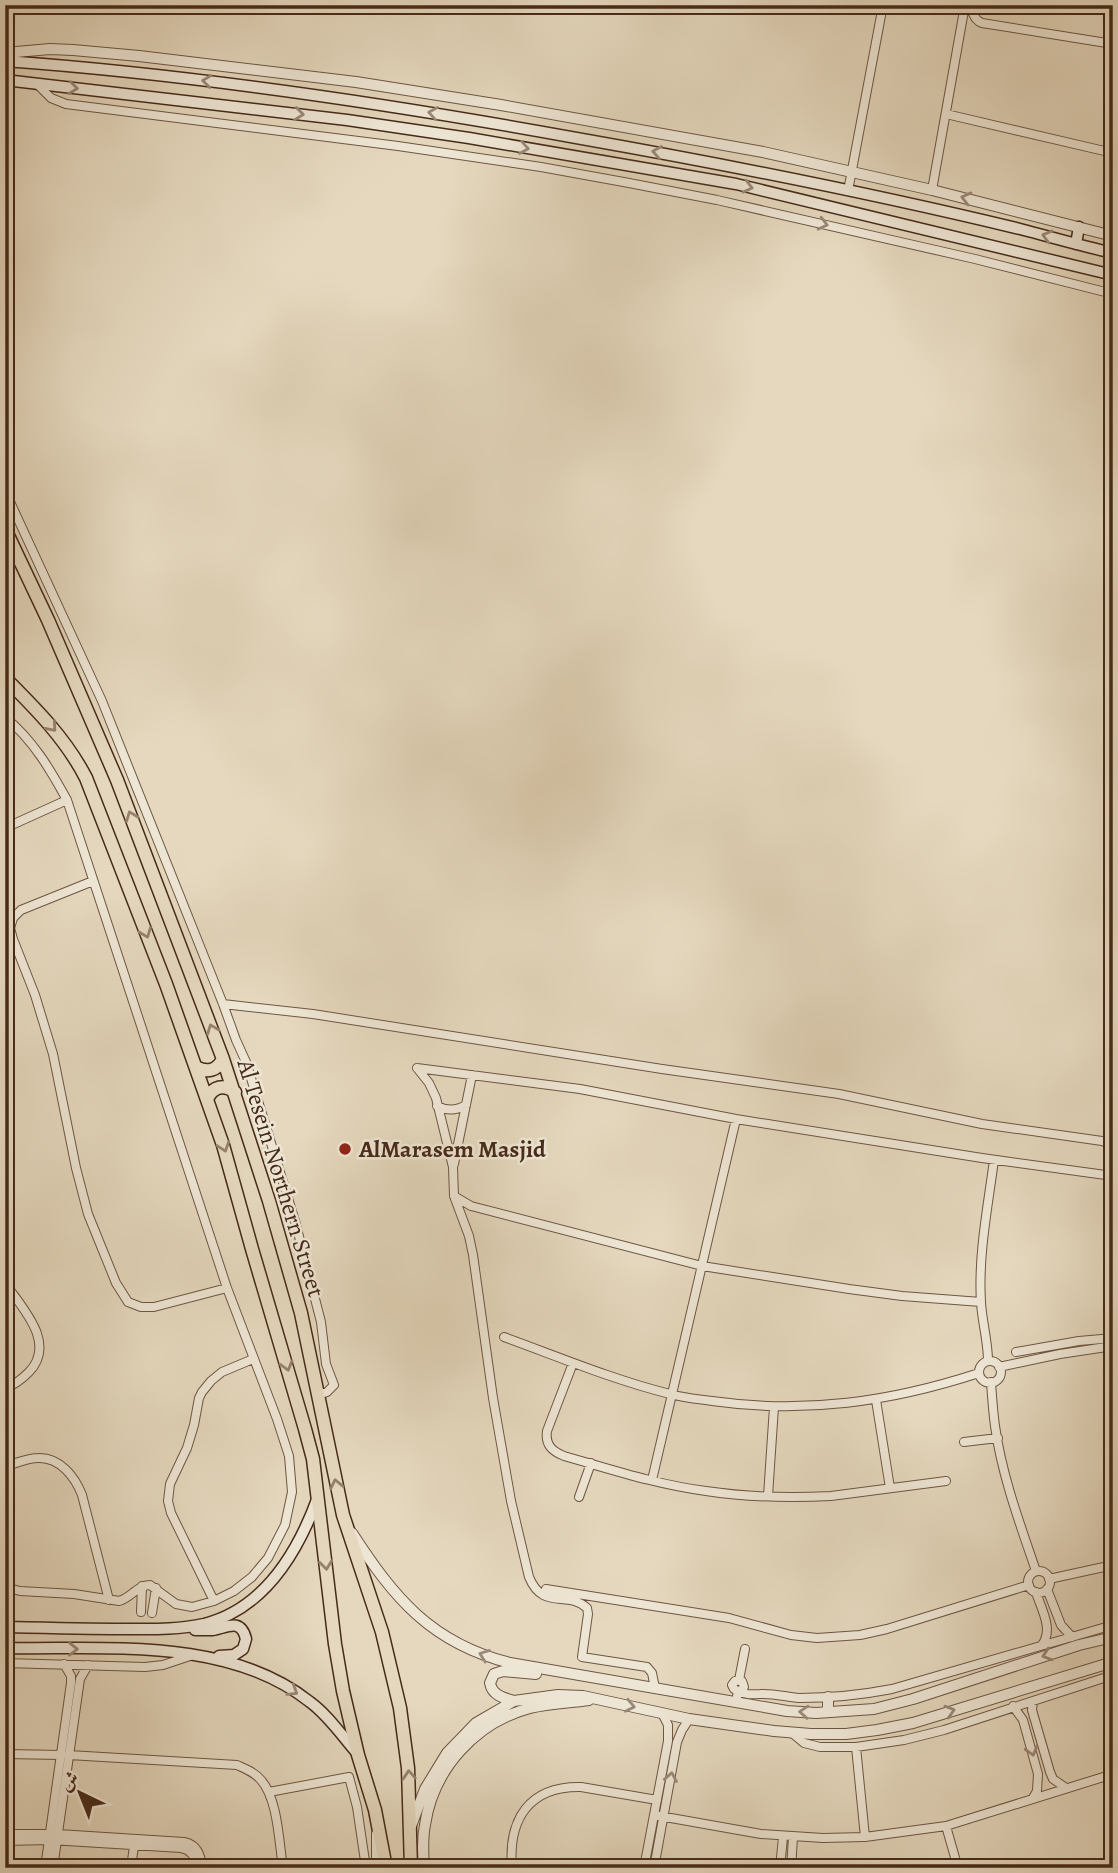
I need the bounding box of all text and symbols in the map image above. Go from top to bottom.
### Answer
one-way arrow [202,74,213,89]
one-way arrow [67,80,79,95]
one-way arrow [427,106,439,121]
one-way arrow [293,107,305,122]
one-way arrow [518,140,530,155]
one-way arrow [651,145,663,160]
one-way arrow [742,179,754,193]
one-way arrow [960,192,972,206]
one-way arrow [816,216,828,230]
one-way arrow [1041,230,1053,244]
one-way arrow [44,719,56,732]
one-way arrow [125,810,139,823]
one-way arrow [138,927,152,939]
one-way arrow [206,1023,220,1035]
street label: Al Tesein Northern Street [229,1054,332,1301]
place label: AlMarasem Masjid [358,1133,546,1165]
one-way arrow [216,1140,230,1153]
marker: AlMarasem Masjid [337,1141,353,1157]
one-way arrow [278,1359,293,1371]
one-way arrow [329,1478,344,1490]
one-way arrow [319,1559,334,1571]
one-way arrow [68,1641,79,1656]
one-way arrow [1042,1647,1054,1662]
one-way arrow [478,1649,490,1663]
one-way arrow [286,1682,299,1695]
one-way arrow [624,1698,636,1713]
one-way arrow [798,1705,809,1720]
one-way arrow [944,1705,956,1720]
one-way arrow [1023,1745,1038,1757]
north arrow [46,1758,116,1828]
text: ش [53,1765,85,1797]
one-way arrow [402,1769,417,1780]
one-way arrow [663,1771,678,1783]

